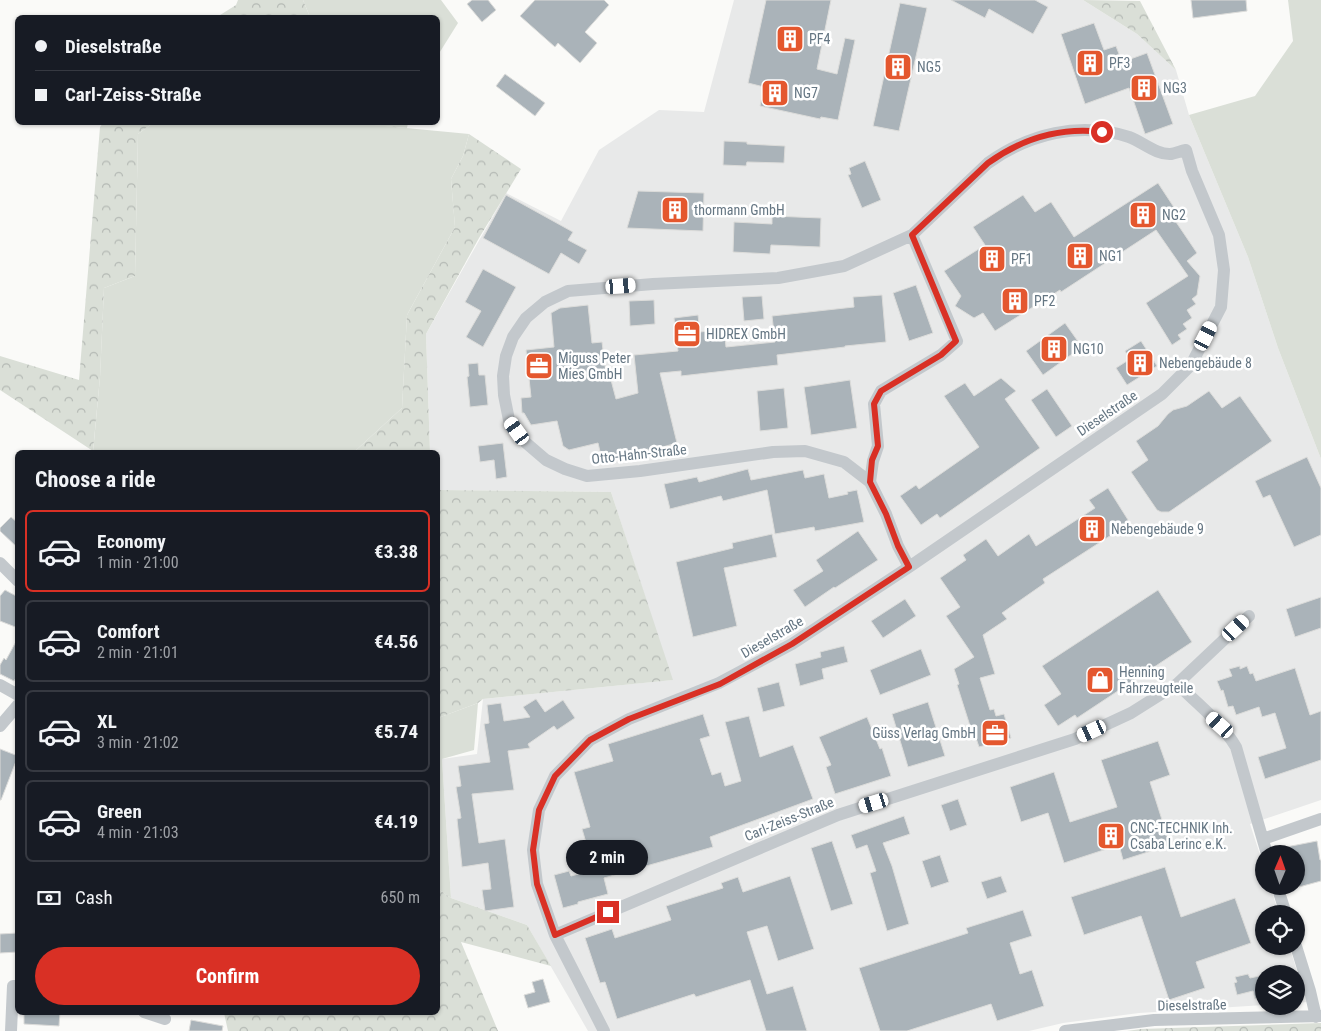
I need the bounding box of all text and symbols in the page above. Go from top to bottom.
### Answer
building icon: PF4 [775,24,805,54]
place label: PF4 [809,31,830,47]
text: Dieselstraße [65,35,161,58]
building icon: PF3 [1075,48,1105,78]
building icon: NG5 [883,52,913,82]
place label: PF3 [1109,55,1130,71]
place label: NG5 [917,59,941,75]
building icon: NG3 [1129,73,1159,103]
building icon: NG7 [760,78,790,108]
place label: NG3 [1163,80,1187,96]
text: Carl-Zeiss-Straße [65,83,201,106]
place label: NG7 [794,85,818,101]
route start [1091,121,1113,143]
building icon: thormann GmbH [660,195,690,225]
building icon: NG2 [1128,200,1158,230]
place label: thormann GmbH [694,202,785,218]
place label: NG2 [1162,207,1186,223]
building icon: NG1 [1065,241,1095,271]
building icon: PF1 [977,244,1007,274]
place label: NG1 [1099,248,1123,264]
place label: PF1 [1011,251,1032,267]
car [605,277,636,295]
building icon: PF2 [1000,286,1030,316]
place label: PF2 [1034,293,1055,309]
office icon: HIDREX GmbH [672,319,702,349]
car [1192,319,1219,353]
place label: HIDREX GmbH [706,326,786,342]
building icon: NG10 [1039,334,1069,364]
place label: NG10 [1073,341,1104,357]
building icon: Nebengebäude 8 [1125,348,1155,378]
place label: Miguss Peter Mies GmbH [558,350,631,382]
office icon: Miguss Peter Mies GmbH [524,351,554,381]
place label: Nebengebäude 8 [1159,355,1252,371]
street label: Dieselstraße [1074,387,1140,439]
car [502,414,531,448]
street label: Otto-Hahn-Straße [591,441,688,467]
text: Choose a ride [35,467,156,492]
building icon: Nebengebäude 9 [1077,514,1107,544]
place label: Nebengebäude 9 [1111,521,1204,537]
icon: car [37,529,82,574]
text: Economy [97,530,166,553]
text: €3.38 [374,540,418,563]
text: 1 min · 21:00 [97,553,179,572]
car [1219,612,1252,644]
street label: Dieselstraße [738,613,806,661]
icon: car [37,619,82,664]
text: Comfort [97,620,160,643]
text: €4.56 [374,630,418,653]
text: 2 min · 21:01 [97,643,179,662]
place label: Henning Fahrzeugteile [1119,664,1194,696]
shop icon: Henning Fahrzeugteile [1085,665,1115,695]
icon: car [37,709,82,754]
car [1203,709,1236,741]
text: XL [97,710,117,733]
office icon: Güss Verlag GmbH [980,718,1010,748]
car [1075,718,1108,744]
text: €5.74 [374,720,418,743]
place label: Güss Verlag GmbH [872,725,976,741]
text: 3 min · 21:02 [97,733,179,752]
car [857,791,890,815]
street label: Carl-Zeiss-Straße [742,794,836,844]
icon: car [37,799,82,844]
text: Green [97,800,142,823]
text: €4.19 [374,810,418,833]
place label: CNC-TECHNIK Inh. Csaba Lerinc e.K. [1130,820,1233,852]
building icon: CNC-TECHNIK Inh. Csaba Lerinc e.K. [1096,821,1126,851]
text: 4 min · 21:03 [97,823,179,842]
callout: 2 min [567,840,649,874]
north arrow [1255,845,1305,895]
map controls [1255,845,1305,1015]
text: 2 min [589,848,625,867]
icon: cash [35,884,63,912]
text: Cash [75,886,113,909]
text: 650 m [381,888,420,907]
route end [597,901,619,923]
button: locate [1255,905,1305,955]
button: Confirm [35,947,420,1005]
button: layers [1255,965,1305,1015]
street label: Dieselstraße [1157,996,1227,1014]

